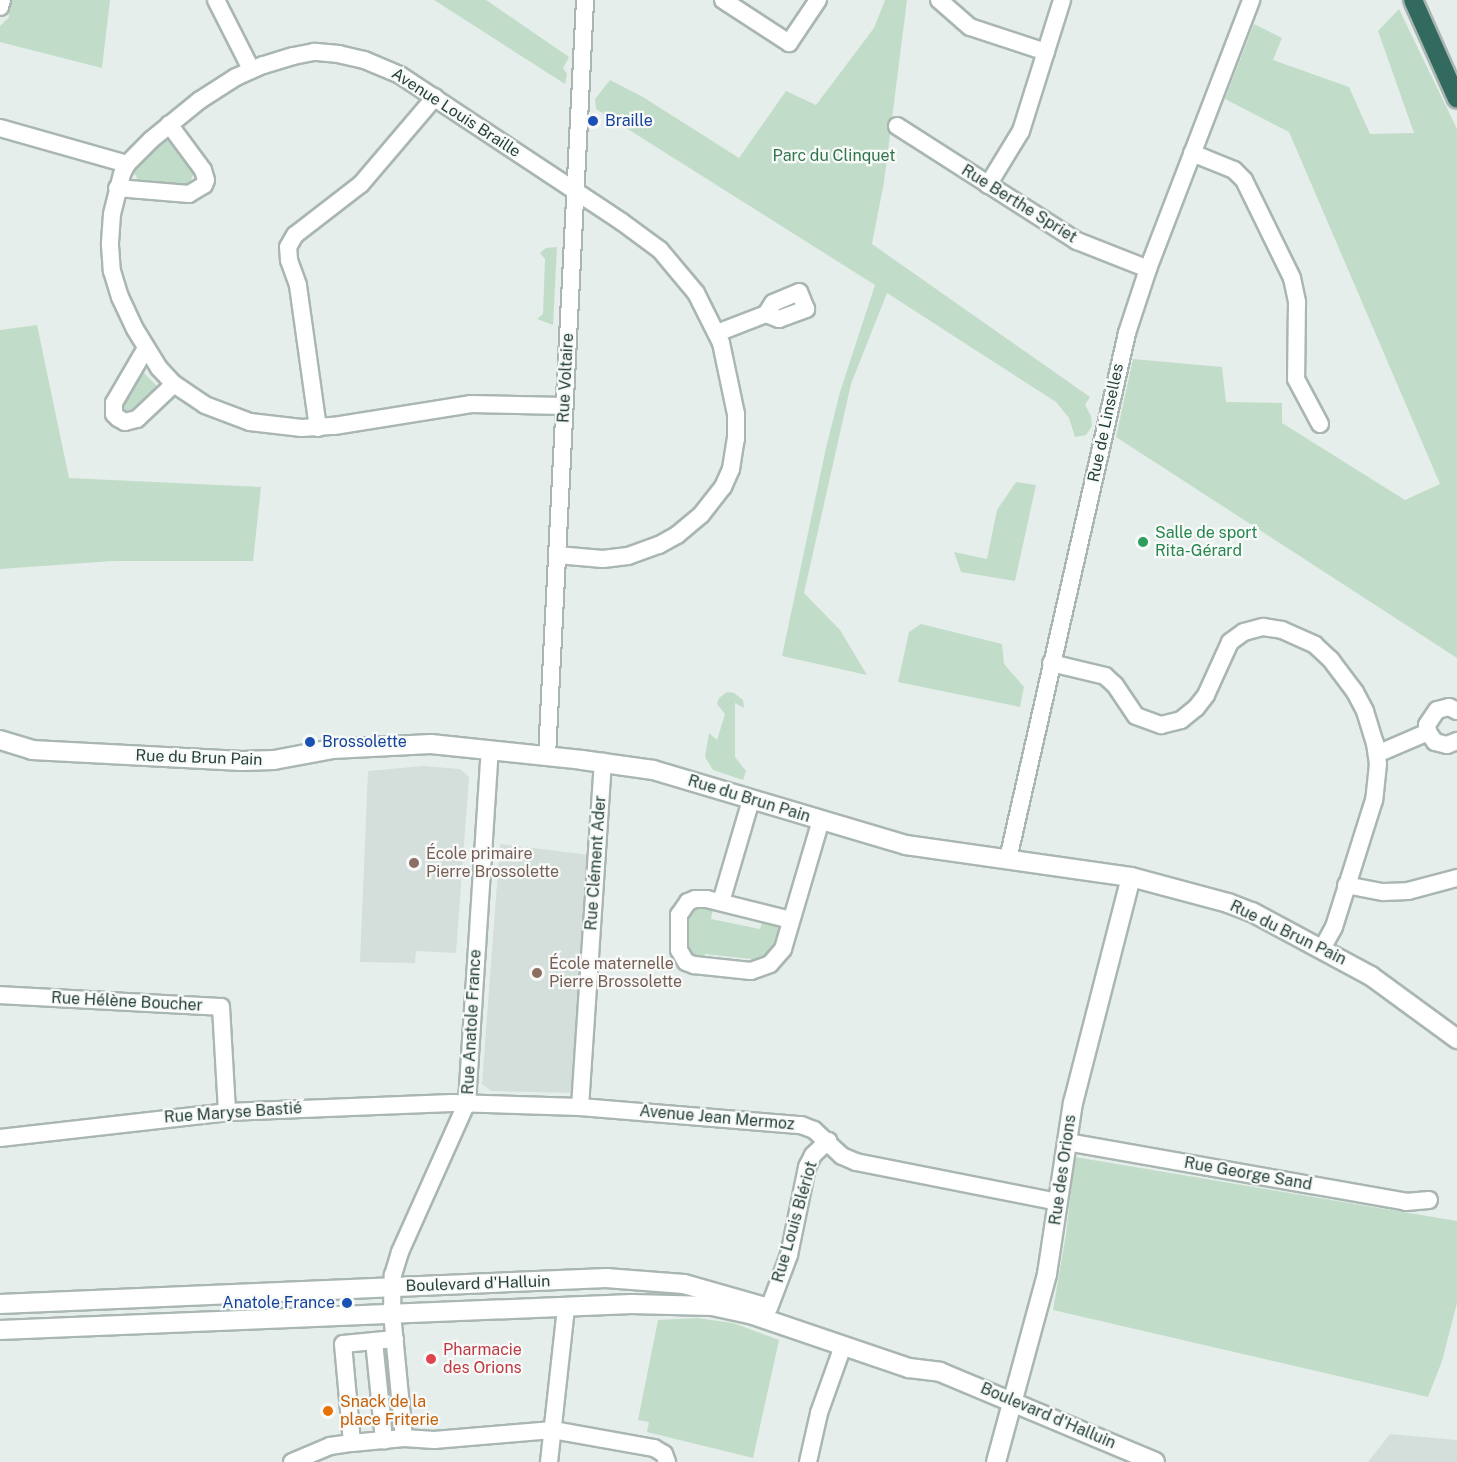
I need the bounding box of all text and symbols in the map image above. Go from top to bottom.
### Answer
street label: Avenue Louis Braille [388,64,524,162]
place label: Braille [605,111,653,131]
marker: Braille [586,114,600,128]
park label: Parc du Clinquet [772,146,896,166]
street label: Rue Berthe Spriet [958,161,1080,247]
street label: Rue Voltaire [554,332,578,424]
street label: Rue de Linselles [1084,362,1128,484]
place label: Salle de sport Rita-Gérard [1155,523,1258,561]
marker: Salle de sport Rita-Gérard [1136,535,1150,549]
place label: Brossolette [322,732,407,752]
marker: Brossolette [303,735,317,749]
street label: Rue du Brun Pain [135,746,263,770]
street label: Rue du Brun Pain [685,771,813,827]
street label: Rue Clément Ader [582,795,610,931]
place label: École primaire Pierre Brossolette [426,844,559,882]
marker: École primaire Pierre Brossolette [407,856,421,870]
street label: Rue du Brun Pain [1227,896,1349,970]
street label: Rue Anatole France [459,949,485,1095]
place label: École maternelle Pierre Brossolette [549,954,682,992]
marker: École maternelle Pierre Brossolette [530,966,544,980]
street label: Rue Hélène Boucher [51,988,203,1016]
street label: Rue Maryse Bastié [163,1099,303,1127]
street label: Avenue Jean Mermoz [639,1102,795,1134]
street label: Rue des Orions [1046,1113,1080,1227]
street label: Rue George Sand [1182,1153,1314,1195]
street label: Rue Louis Blériot [768,1159,822,1285]
street label: Boulevard d'Halluin [405,1272,551,1296]
place label: Anatole France [222,1293,335,1313]
marker: Anatole France [340,1296,354,1310]
place label: Pharmacie des Orions [443,1340,522,1378]
marker: Pharmacie des Orions [424,1352,438,1366]
street label: Boulevard d'Halluin [977,1379,1119,1453]
place label: Snack de la place Friterie [340,1392,439,1430]
marker: Snack de la place Friterie [321,1404,335,1418]

